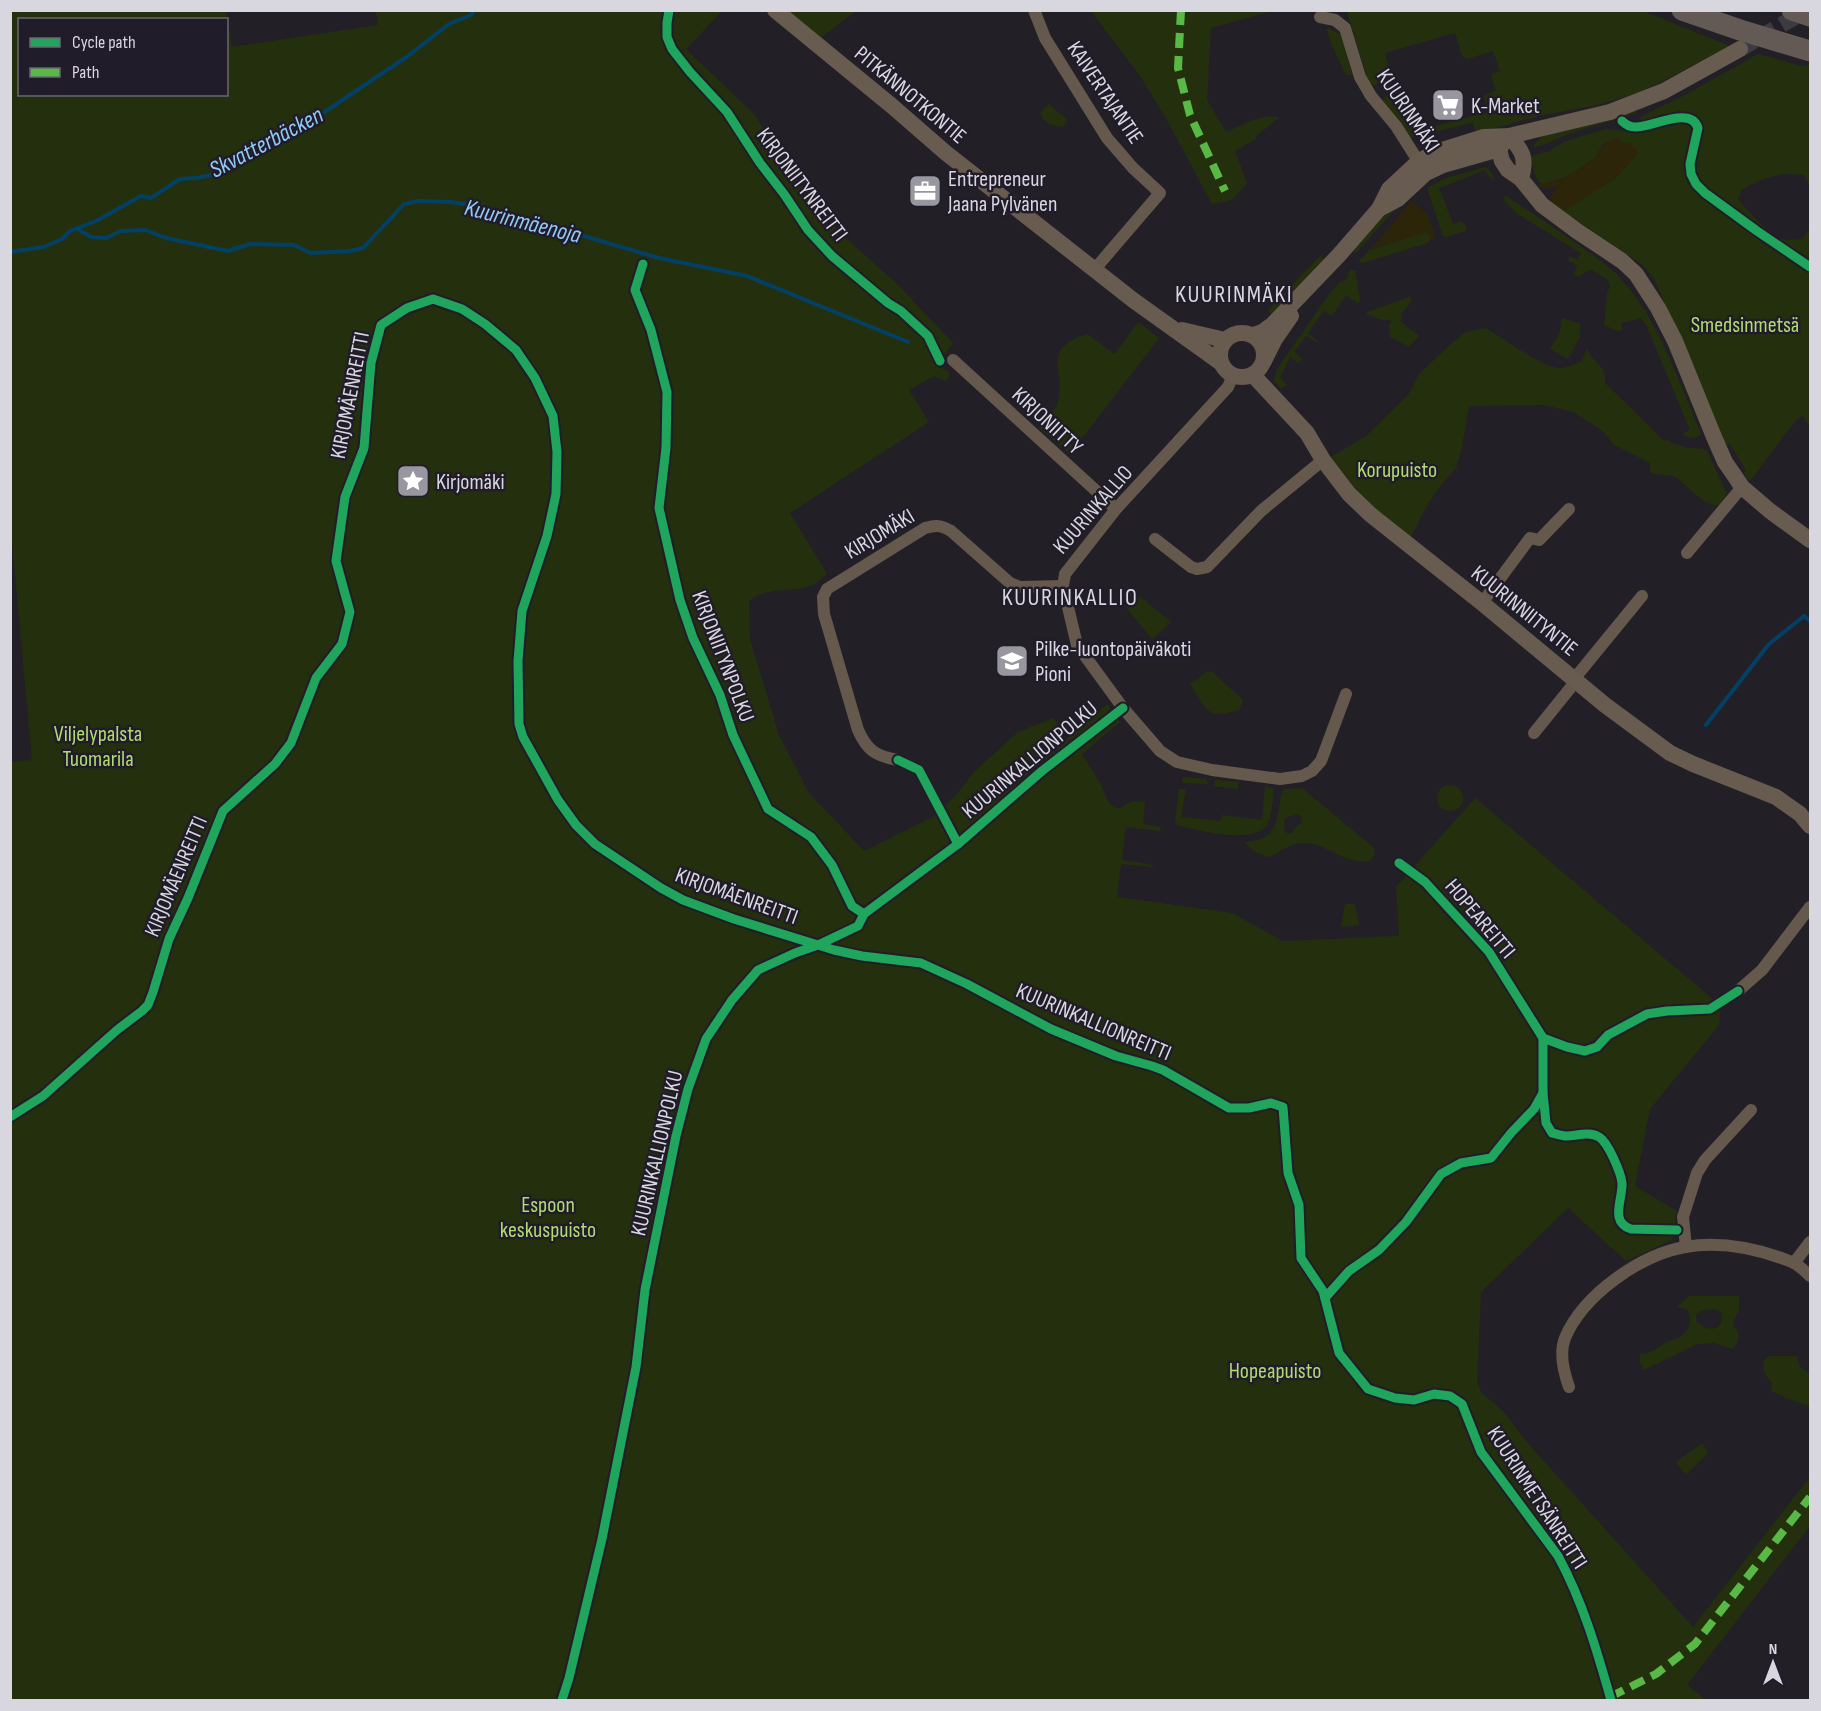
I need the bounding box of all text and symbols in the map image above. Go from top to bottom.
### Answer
legend [18,18,228,96]
text: Cycle path [72,32,136,53]
street label: KAIVERTAJANTIE [1061,36,1149,149]
street label: PITKÄNNOTKONTIE [848,40,972,150]
text: Path [72,62,100,83]
street label: KUURINMÄKI [1370,64,1445,158]
supermarket icon: K-Market [1430,87,1466,123]
place label: K-Market [1471,93,1540,120]
water label: Skvatterbäcken [204,100,328,185]
street label: KIRJONIITYNREITTI [750,123,853,247]
place label: Entrepreneur Jaana Pylvänen [947,166,1057,218]
office icon: Entrepreneur Jaana Pylvänen [907,173,943,209]
water label: Kuurinmäenoja [462,193,584,250]
district label: KUURINMÄKI [1175,280,1293,309]
park label: Smedsinmetsä [1691,312,1799,339]
street label: KIRJOMÄENREITTI [325,330,376,461]
street label: KIRJONIITTY [1006,382,1088,461]
park label: Korupuisto [1357,457,1437,484]
street label: KUURINKALLIO [1047,460,1139,560]
place icon: Kirjomäki [395,463,431,499]
place label: Kirjomäki [436,469,505,496]
street label: KIRJOMÄKI [840,503,920,566]
street label: KUURINNIITYNTIE [1465,560,1583,662]
district label: KUURINKALLIO [1002,583,1138,612]
street label: KIRJONIITYNPOLKU [685,587,760,726]
place label: Pilke-luontopäiväkoti Pioni [1035,636,1191,688]
school or university icon: Pilke-luontopäiväkoti Pioni [994,643,1030,679]
street label: KUURINKALLIONPOLKU [957,696,1103,825]
park label: Viljelypalsta Tuomarila [54,721,142,773]
street label: KIRJOMÄENREITTI [139,812,214,941]
street label: KIRJOMÄENREITTI [671,862,802,931]
street label: HOPEAREITTI [1439,874,1521,964]
street label: KUURINKALLIONREITTI [1012,978,1175,1067]
street label: KUURINKALLIONPOLKU [625,1068,690,1239]
park label: Espoon keskuspuisto [500,1192,596,1244]
park label: Hopeapuisto [1229,1358,1321,1385]
street label: KUURINMETSÄNREITTI [1481,1421,1593,1574]
north arrow [1743,1633,1803,1693]
text: N [1769,1640,1777,1659]

